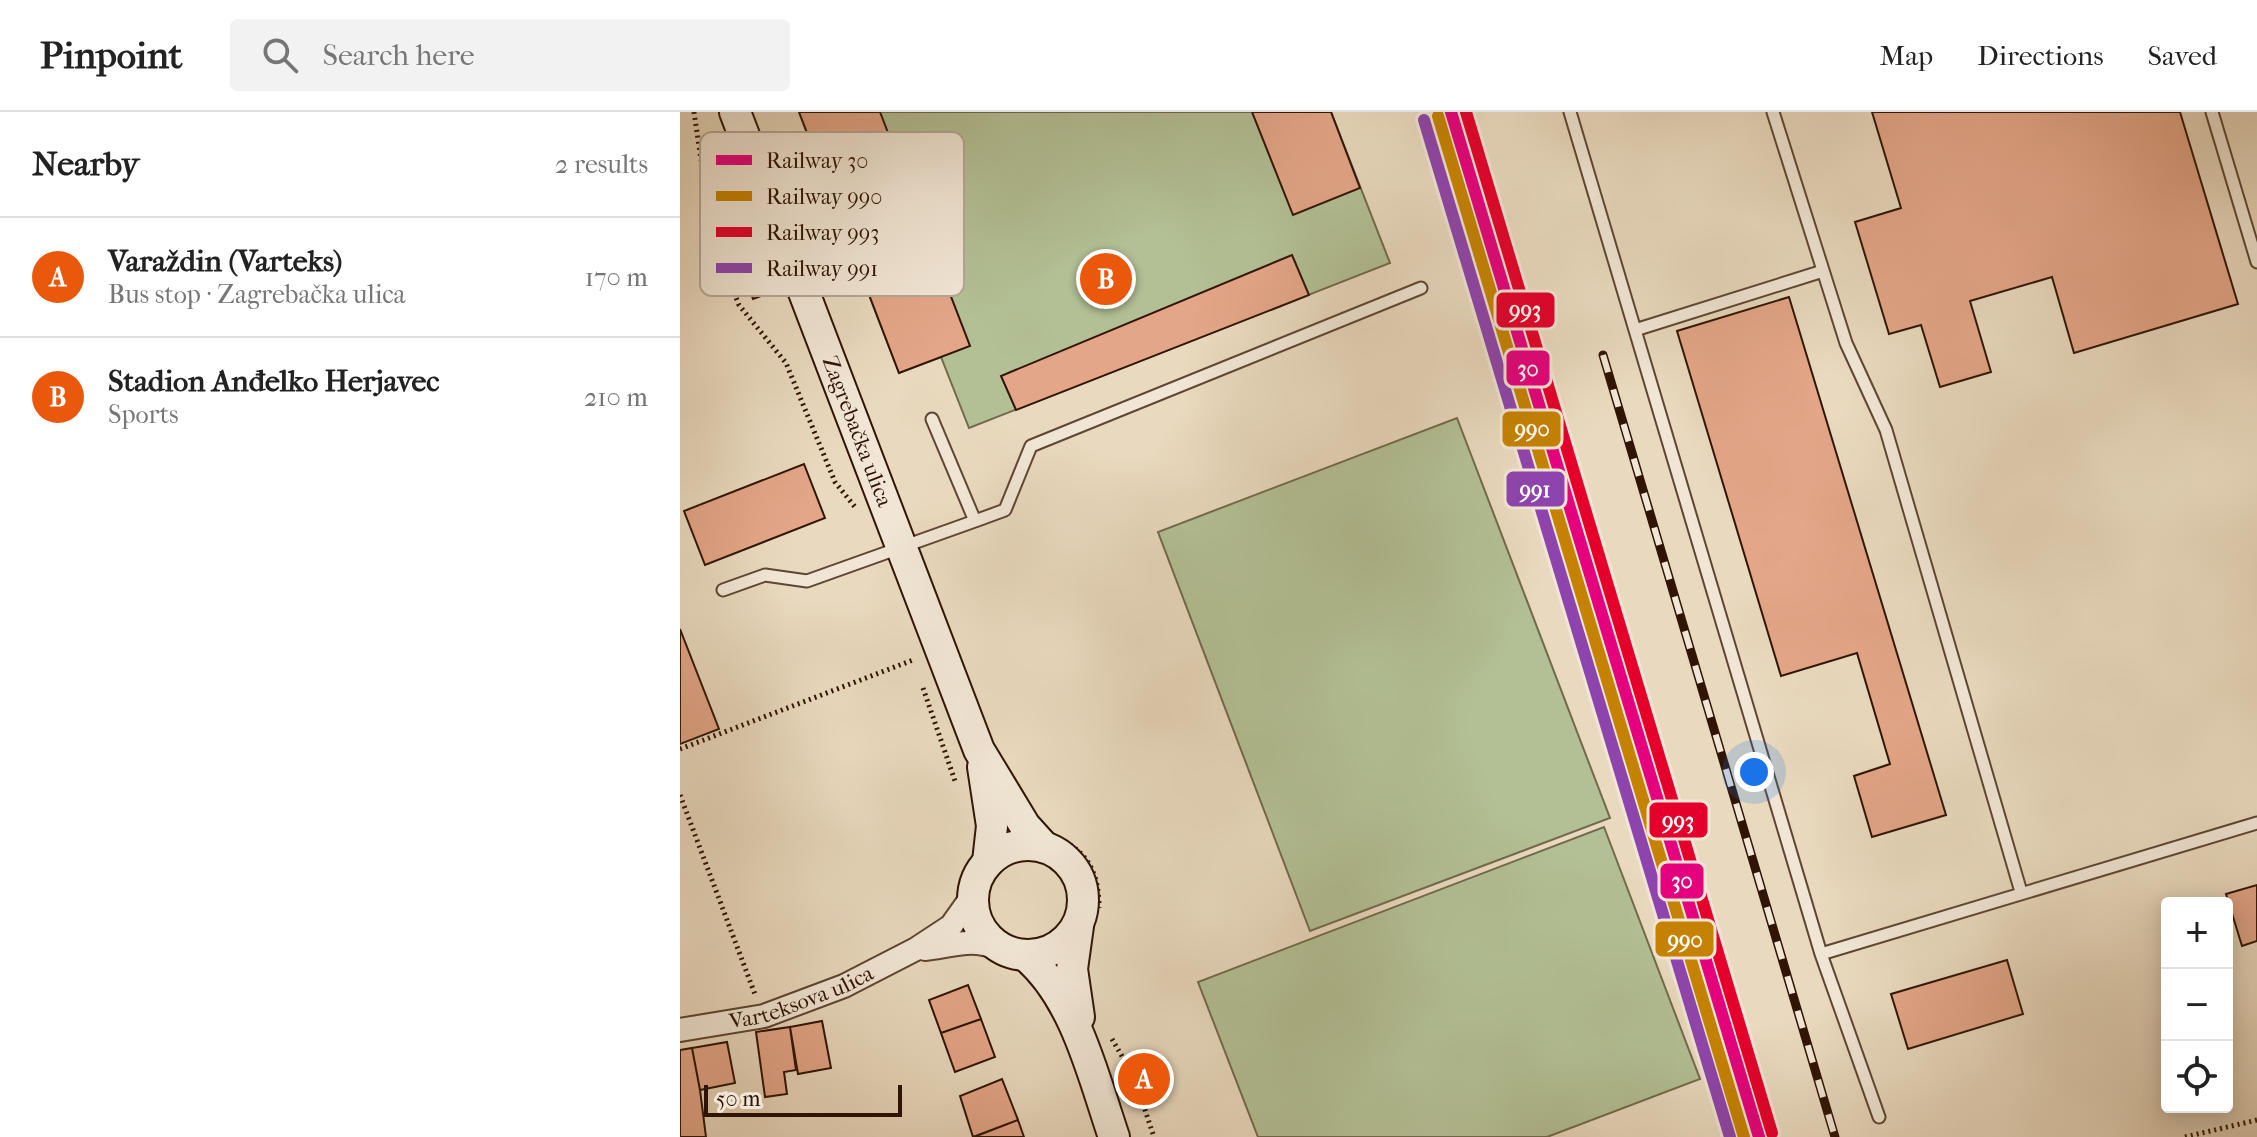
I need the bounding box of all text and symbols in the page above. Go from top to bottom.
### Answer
search box [230,19,790,91]
text: Pinpoint [40,33,182,78]
icon: search [258,33,302,77]
text: Search here [322,38,475,73]
text: Map [1880,39,1933,72]
text: Directions [1977,39,2104,72]
text: Saved [2148,39,2217,72]
legend [700,132,964,296]
text: Nearby [32,144,139,184]
text: Railway 30 [766,148,868,174]
text: 2 results [555,149,648,180]
text: Railway 990 [766,184,882,210]
text: Railway 993 [766,220,879,246]
text: Varaždin (Varteks) [108,244,342,279]
pin: B [1080,249,1132,309]
text: Railway 991 [766,256,878,282]
text: A [50,262,66,293]
text: 170 m [585,262,648,293]
text: Bus stop · Zagrebačka ulica [108,279,406,310]
line badge: 993 [1495,291,1556,329]
text: 993 [1508,297,1541,323]
line badge: 30 [1505,349,1551,387]
street label: Zagrebačka ulica [817,352,898,511]
text: 30 [1517,356,1539,382]
text: Stadion Anđelko Herjavec [108,364,440,399]
text: B [50,382,66,413]
text: 210 m [584,382,648,413]
text: Sports [108,399,179,430]
line badge: 990 [1501,410,1562,448]
text: 990 [1513,416,1550,442]
line badge: 991 [1505,470,1566,508]
text: 991 [1519,477,1550,503]
your location [1734,752,1774,792]
line badge: 993 [1648,801,1709,839]
text: 993 [1661,808,1694,834]
line badge: 30 [1659,862,1705,900]
text: 30 [1671,868,1693,894]
map controls [2161,897,2233,1113]
button: + [2161,897,2233,969]
line badge: 990 [1654,920,1715,958]
text: 990 [1666,927,1703,953]
street label: Varteksova ulica [726,960,879,1035]
button: − [2161,969,2233,1041]
button: locate [2161,1041,2233,1113]
pin: A [1118,1049,1170,1109]
scale bar [704,1081,902,1117]
text: 50 m [716,1086,761,1112]

